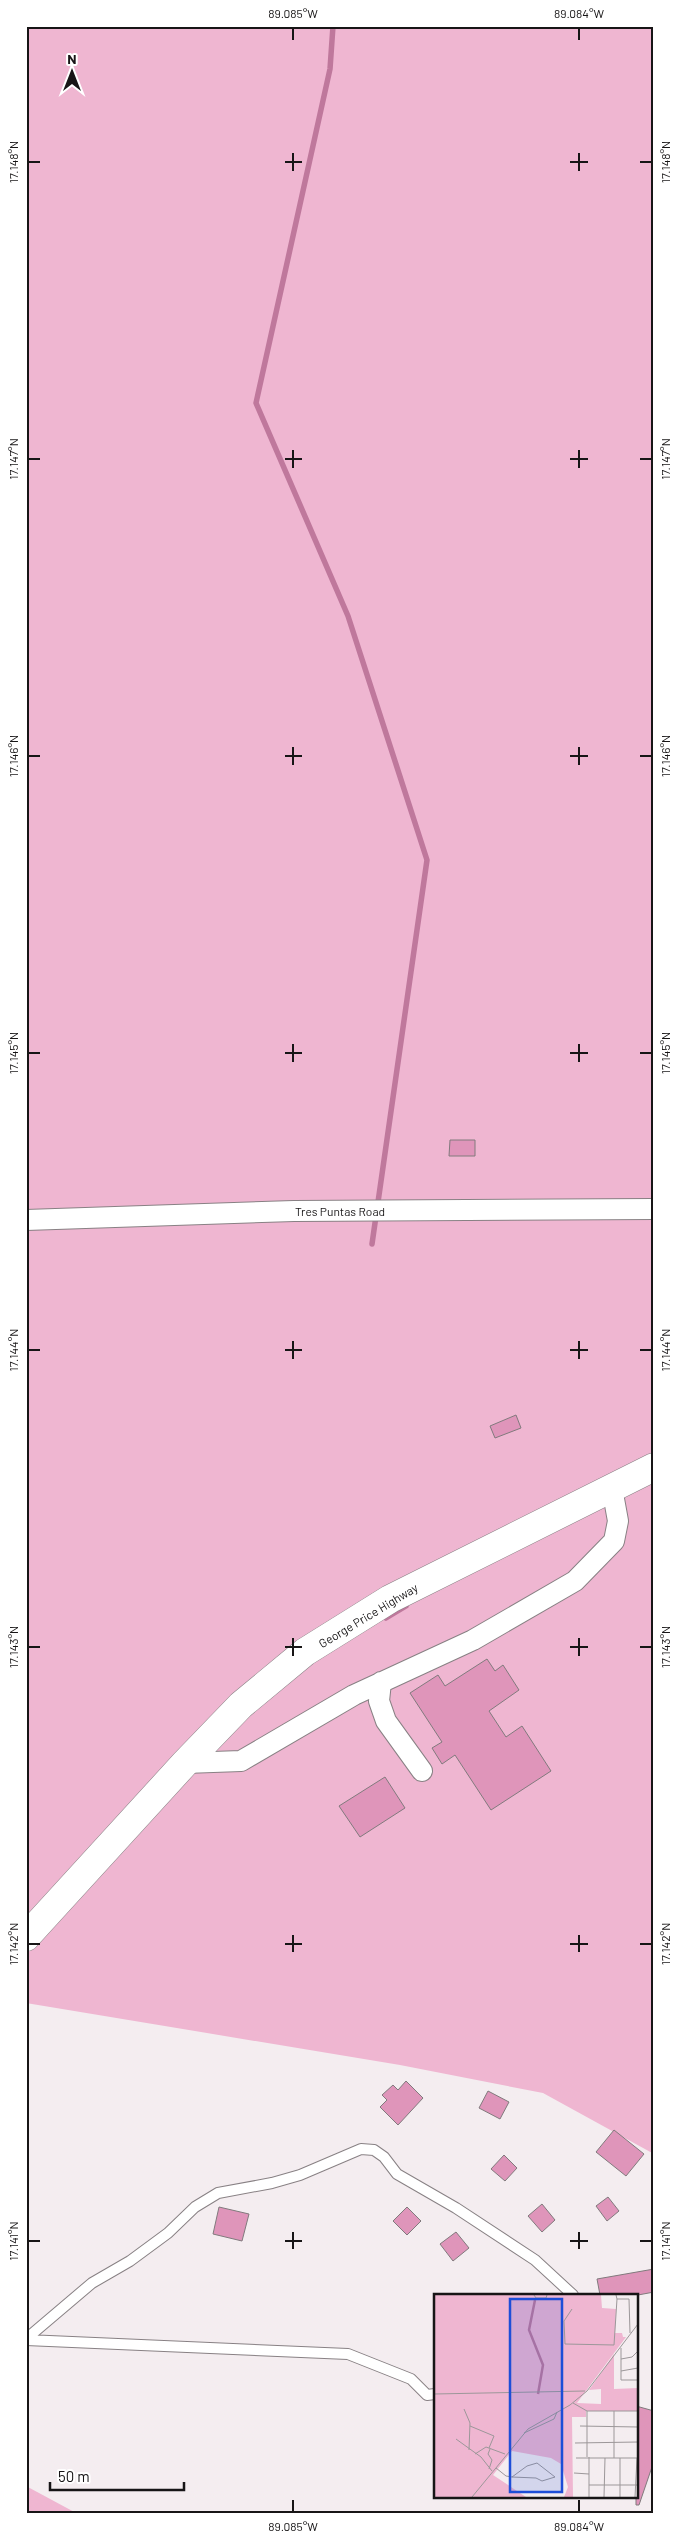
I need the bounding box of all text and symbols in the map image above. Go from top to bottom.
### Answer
text: 89.085°W [268,6,318,20]
text: 89.084°W [554,6,605,20]
north arrow [48,48,98,98]
text: N [67,50,77,67]
text: 17.148°N [6,141,20,183]
text: 17.148°N [658,141,672,183]
text: 17.147°N [6,438,20,480]
text: 17.147°N [658,438,672,480]
text: 17.146°N [6,735,20,777]
text: 17.146°N [658,735,672,777]
text: 17.145°N [6,1032,20,1074]
text: 17.145°N [658,1032,672,1074]
street label: Tres Puntas Road [295,1204,385,1218]
text: 17.144°N [6,1329,20,1371]
text: 17.144°N [658,1329,672,1371]
street label: George Price Highway [316,1580,420,1650]
text: 17.143°N [6,1626,20,1668]
text: 17.143°N [658,1626,672,1668]
text: 17.142°N [6,1923,20,1965]
text: 17.142°N [658,1923,672,1965]
text: 17.141°N [6,2221,20,2261]
text: 17.141°N [658,2221,672,2261]
inset map [434,2294,638,2498]
scale bar [50,2460,184,2492]
text: 50 m [58,2467,90,2485]
text: 89.085°W [268,2519,318,2533]
text: 89.084°W [554,2519,605,2533]

